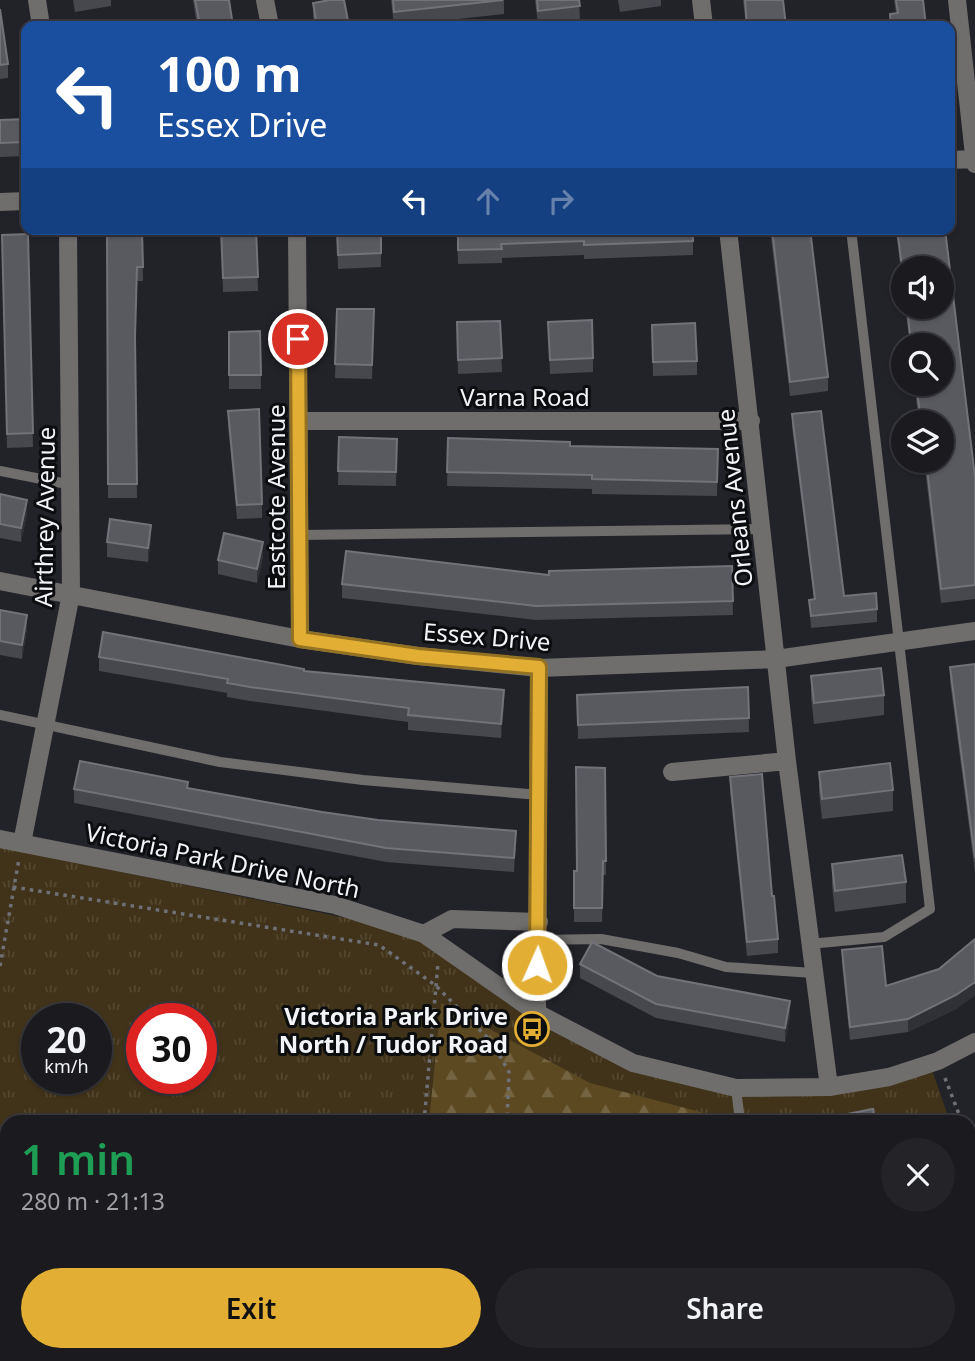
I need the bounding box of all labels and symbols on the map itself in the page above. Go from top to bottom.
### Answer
pin [268,309,328,369]
street label: Varna Road [460,380,590,413]
street label: Eastcote Avenue [259,404,292,590]
street label: Orleans Avenue [708,407,760,589]
street label: Airthrey Avenue [26,427,62,607]
street label: Essex Drive [422,614,552,658]
street label: Victoria Park Drive North [83,815,363,905]
position arrow [500,928,574,1002]
place label: Victoria Park Drive North / Tudor Road [279,999,508,1060]
speed limit sign: 30 [126,1003,217,1094]
bus stop icon: Victoria Park Drive North / Tudor Road [513,1010,551,1048]

